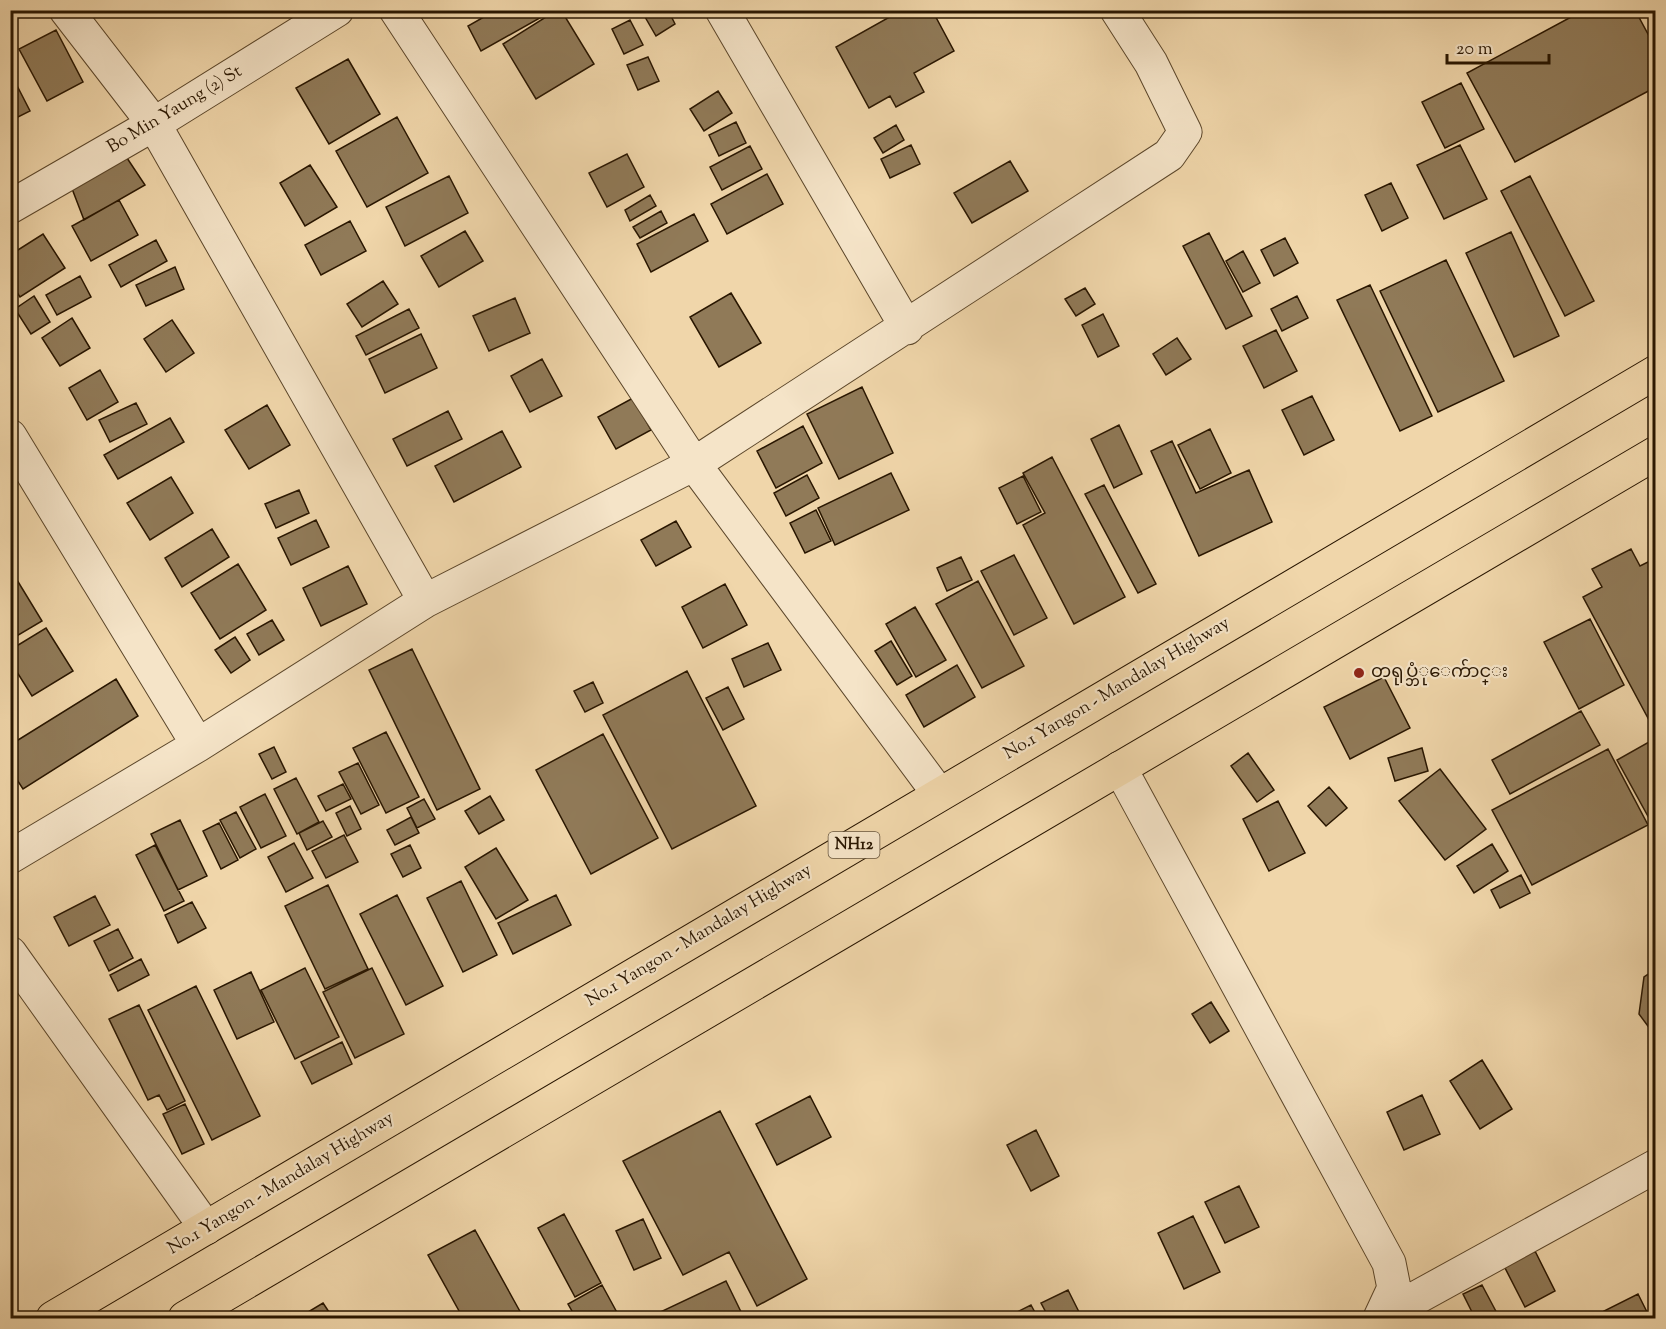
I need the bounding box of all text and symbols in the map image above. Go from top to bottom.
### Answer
scale bar [1447,27,1549,65]
text: 20 m [1456,37,1493,63]
street label: Bo Min Yaung (2) St [103,59,247,161]
street label: No.1 Yangon - Mandalay Highway [999,611,1235,767]
place label: တရုပ္ဘံုေက်ာင္း [1371,658,1508,686]
marker: တရုပ္ဘံုေက်ာင္း [1352,666,1366,680]
road number: NH12 [828,832,880,858]
street label: No.1 Yangon - Mandalay Highway [581,858,817,1014]
street label: No.1 Yangon - Mandalay Highway [163,1106,399,1262]

